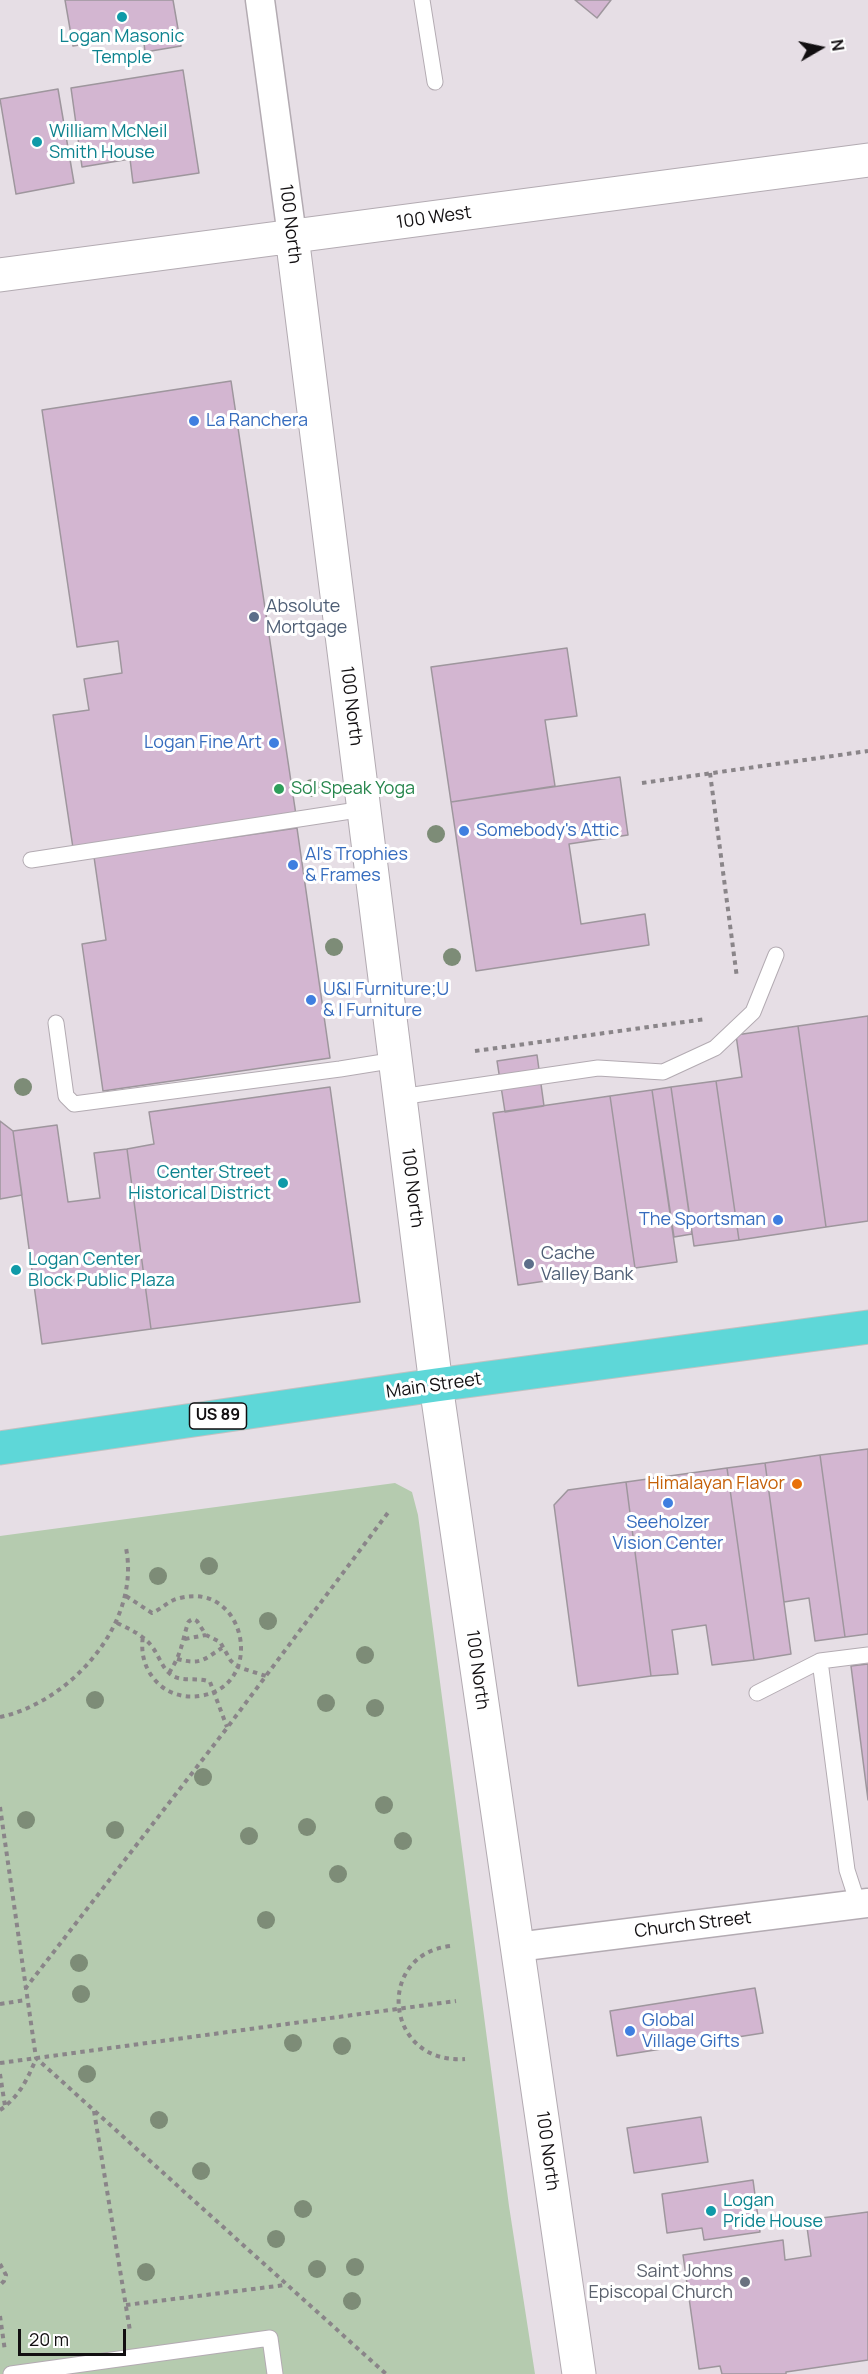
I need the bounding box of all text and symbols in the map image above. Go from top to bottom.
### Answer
marker: Logan Masonic Temple [115,10,129,24]
north arrow [790,18,850,78]
place label: Logan Masonic Temple [60,26,184,68]
text: N [826,38,850,53]
place label: William McNeil Smith House [49,121,167,164]
marker: William McNeil Smith House [30,135,44,149]
street label: 100 North [274,183,306,265]
street label: 100 West [395,202,473,234]
place label: La Ranchera [206,410,308,432]
marker: La Ranchera [187,414,201,428]
place label: Absolute Mortgage [266,596,347,638]
marker: Absolute Mortgage [247,610,261,624]
street label: 100 North [335,665,367,747]
place label: Logan Fine Art [144,732,262,754]
marker: Logan Fine Art [267,736,281,750]
place label: Sol Speak Yoga [291,778,415,800]
marker: Sol Speak Yoga [272,782,286,796]
place label: Somebody's Attic [476,820,619,842]
marker: Somebody's Attic [457,824,471,838]
place label: Al's Trophies & Frames [305,844,408,886]
marker: Al's Trophies & Frames [286,858,300,872]
place label: U&I Furniture;U & I Furniture [323,979,449,1022]
marker: U&I Furniture;U & I Furniture [304,993,318,1007]
street label: 100 North [396,1147,428,1229]
place label: Center Street Historical District [128,1162,271,1204]
marker: Center Street Historical District [276,1176,290,1190]
place label: The Sportsman [639,1209,766,1231]
marker: The Sportsman [771,1213,785,1227]
place label: Cache Valley Bank [541,1243,634,1286]
place label: Logan Center Block Public Plaza [28,1249,175,1292]
marker: Cache Valley Bank [522,1257,536,1271]
marker: Logan Center Block Public Plaza [9,1263,23,1277]
street label: Main Street [385,1369,483,1403]
road number: US 89 [190,1403,246,1429]
place label: Himalayan Flavor [647,1473,785,1495]
marker: Himalayan Flavor [790,1477,804,1491]
marker: Seeholzer Vision Center [661,1496,675,1510]
place label: Seeholzer Vision Center [613,1512,723,1555]
street label: 100 North [461,1629,493,1711]
street label: Church Street [633,1907,753,1943]
place label: Global Village Gifts [642,2010,740,2052]
marker: Global Village Gifts [623,2024,637,2038]
street label: 100 North [531,2110,563,2192]
place label: Logan Pride House [723,2190,823,2232]
marker: Logan Pride House [704,2204,718,2218]
place label: Saint Johns Episcopal Church [588,2261,733,2304]
marker: Saint Johns Episcopal Church [738,2275,752,2289]
scale bar [21,2317,129,2355]
text: 20 m [29,2327,69,2351]

